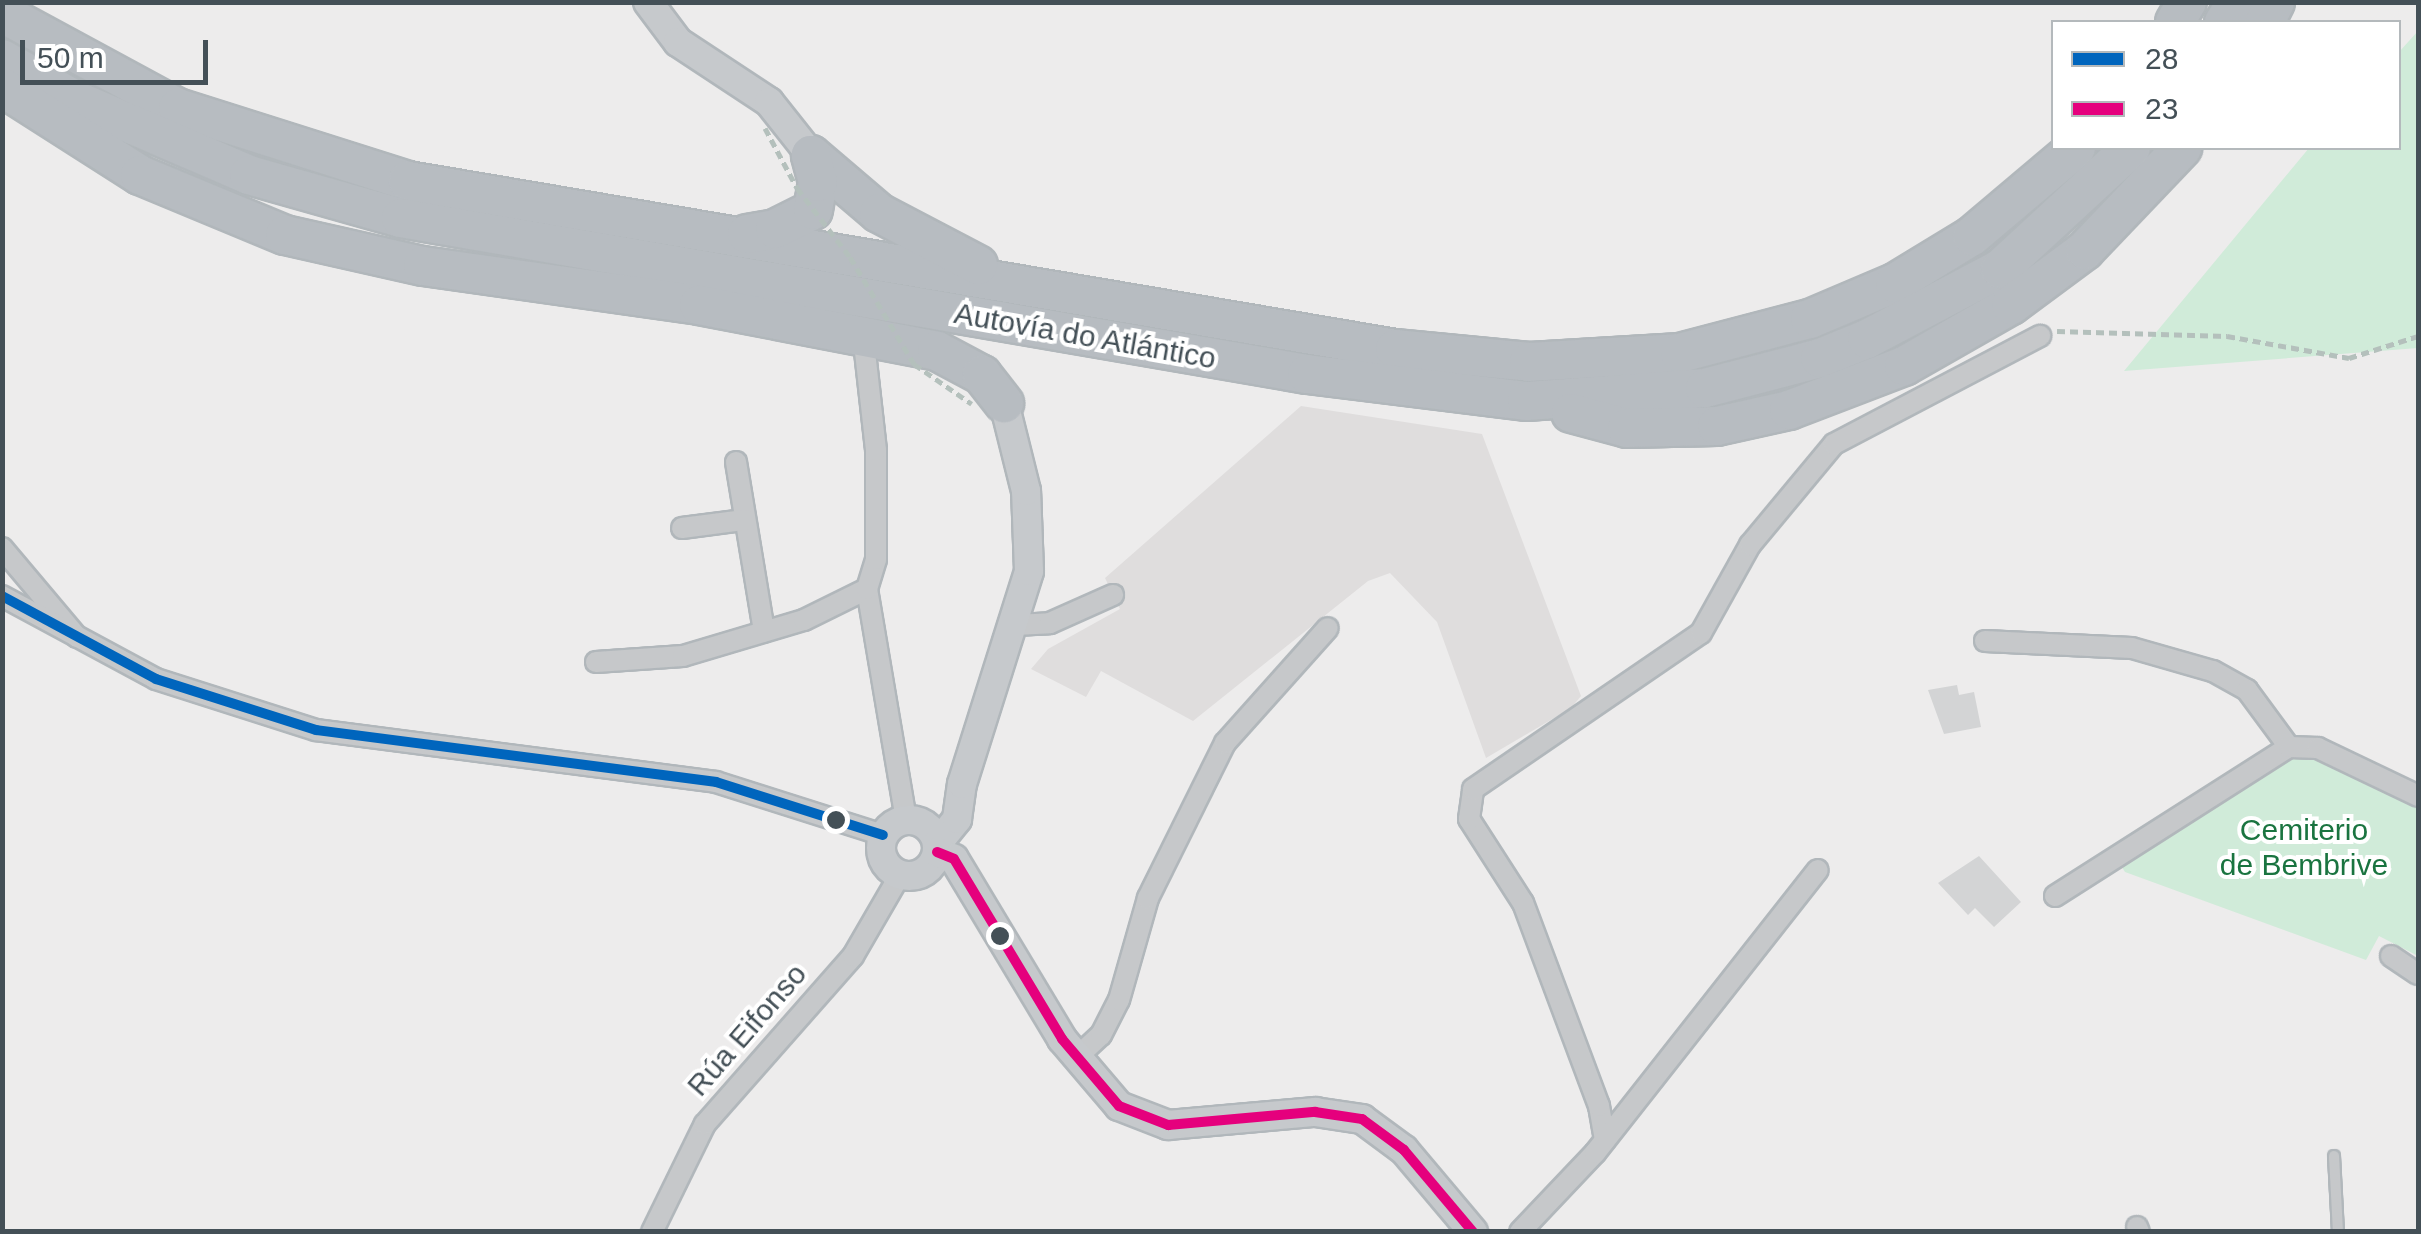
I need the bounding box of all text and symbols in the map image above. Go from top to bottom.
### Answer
scale bar [25,20,212,82]
legend [2051,20,2401,150]
text: 50 m [37,41,104,74]
text: 28 [2145,42,2178,75]
text: 23 [2145,92,2178,125]
street label: Autovía do Atlántico [950,295,1220,377]
unlabelled marker [826,810,846,830]
park label: Cemiterio de Bembrive [2220,812,2388,882]
unlabelled marker [990,926,1010,946]
street label: Rúa Eifonso [680,957,814,1103]

